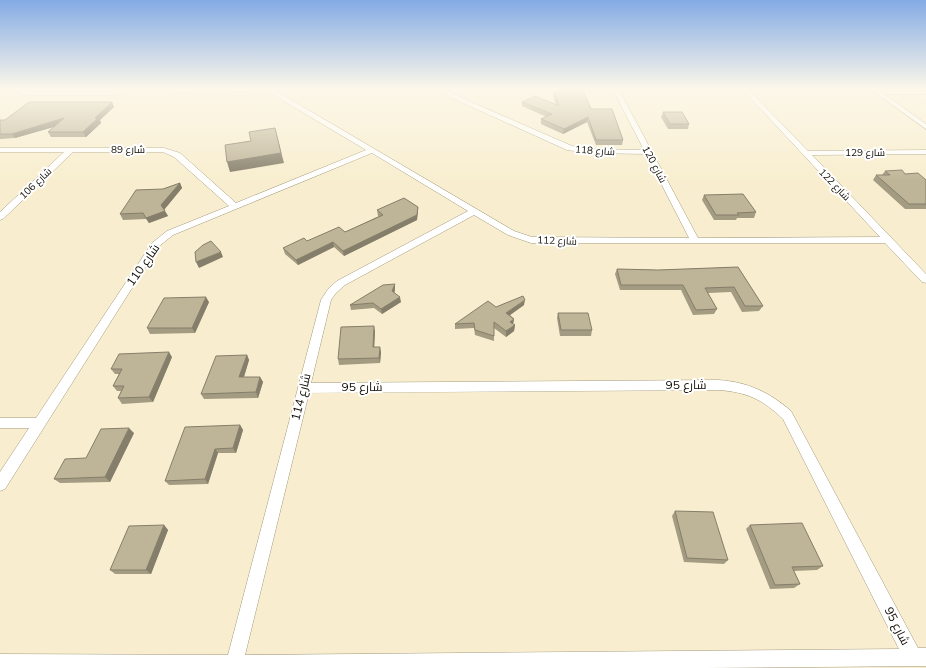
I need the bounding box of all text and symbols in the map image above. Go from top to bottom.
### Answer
street label: شارع 89 [111,143,145,156]
street label: شارع 118 [575,143,615,158]
street label: شارع 120 [639,144,670,185]
street label: شارع 129 [845,146,885,159]
street label: شارع 106 [16,165,54,202]
street label: شارع 122 [816,165,853,203]
street label: شارع 112 [537,233,577,248]
street label: شارع 110 [123,241,163,289]
street label: شارع 114 [287,372,315,422]
street label: شارع 95 [666,377,706,393]
street label: شارع 95 [342,379,382,395]
street label: شارع 95 [881,604,913,648]

